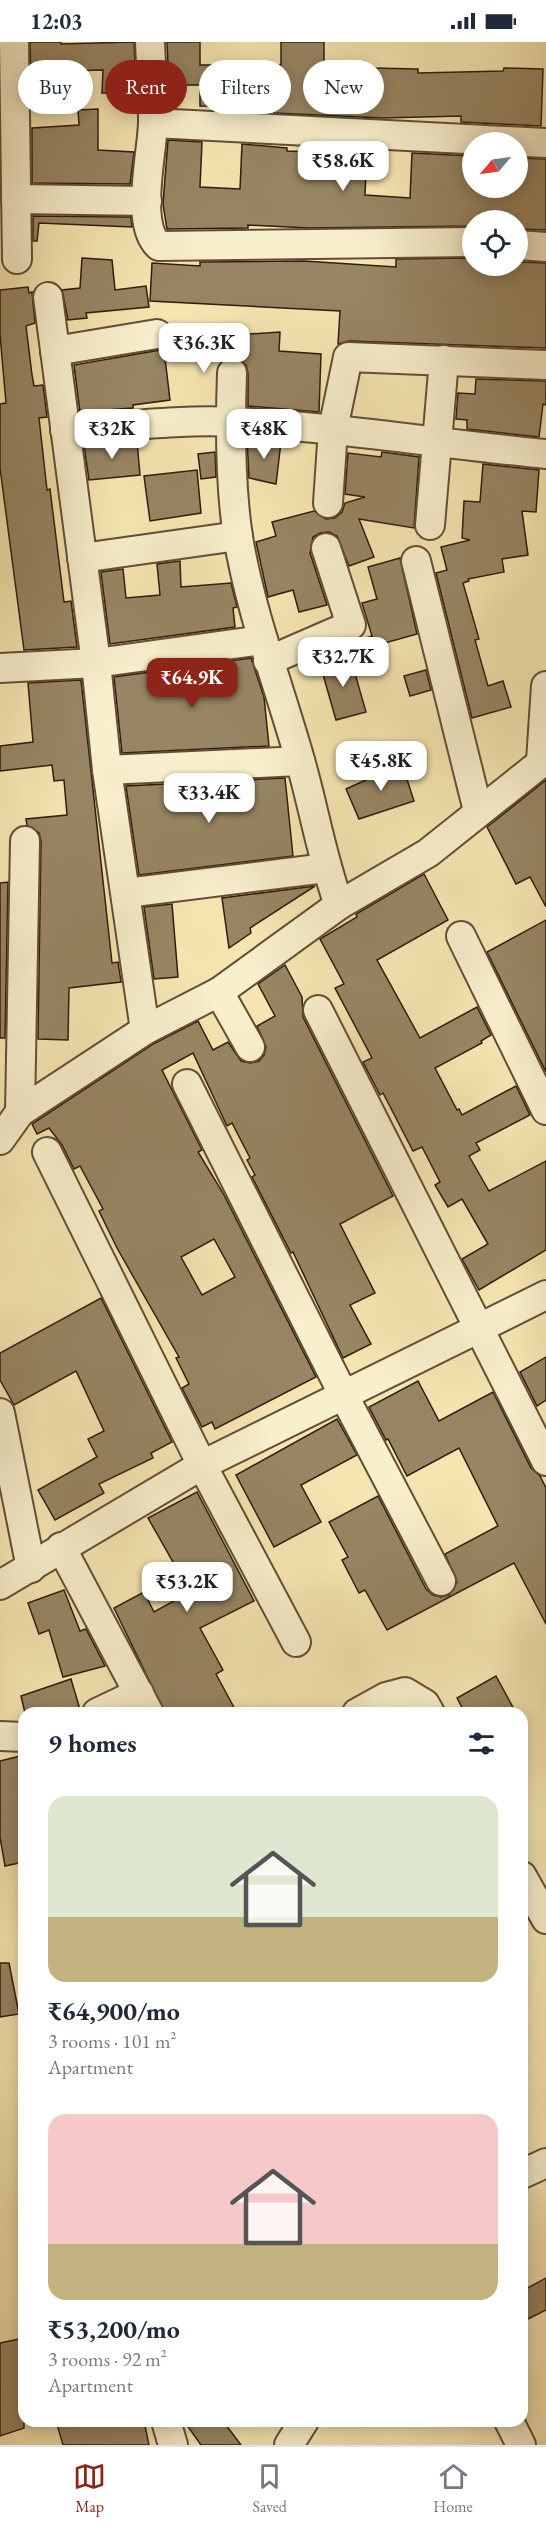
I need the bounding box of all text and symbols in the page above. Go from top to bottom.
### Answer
text: 12:03 [30,7,83,36]
chip: Buy [18,60,93,114]
chip: Rent [105,60,187,114]
chip: Filters [199,60,291,114]
chip: New [303,60,384,114]
north arrow [462,132,528,198]
map controls [462,132,528,276]
pin: ₹58.6K [294,141,392,192]
text: ₹58.6K [312,147,374,173]
button: locate [462,210,528,276]
pin: ₹36.3K [155,323,253,374]
text: ₹36.3K [173,329,235,355]
pin: ₹32K [76,409,148,460]
pin: ₹48K [228,409,300,460]
text: ₹32K [89,415,135,441]
text: ₹48K [241,415,287,441]
pin: ₹32.7K [294,637,392,688]
text: ₹32.7K [312,643,374,669]
pin: ₹64.9K [143,658,241,709]
text: ₹64.9K [161,664,223,690]
pin: ₹45.8K [332,741,430,792]
text: ₹45.8K [350,747,412,773]
pin: ₹33.4K [160,773,258,824]
text: ₹33.4K [178,779,240,805]
pin: ₹53.2K [138,1562,236,1613]
text: ₹53.2K [156,1568,218,1594]
text: 9 homes [48,1726,137,1760]
icon: filters [465,1727,498,1760]
icon: home [219,1835,327,1943]
text: ₹64,900/mo [48,1994,180,2028]
text: 3 rooms · 101 m² [48,2028,176,2054]
text: Apartment [48,2054,133,2080]
icon: home [219,2153,327,2261]
text: ₹53,200/mo [48,2312,180,2346]
text: 3 rooms · 92 m² [48,2346,167,2372]
text: Apartment [48,2372,133,2398]
tab: Map [73,2460,106,2517]
tab: Saved [253,2460,287,2517]
tab: Home [433,2460,473,2517]

